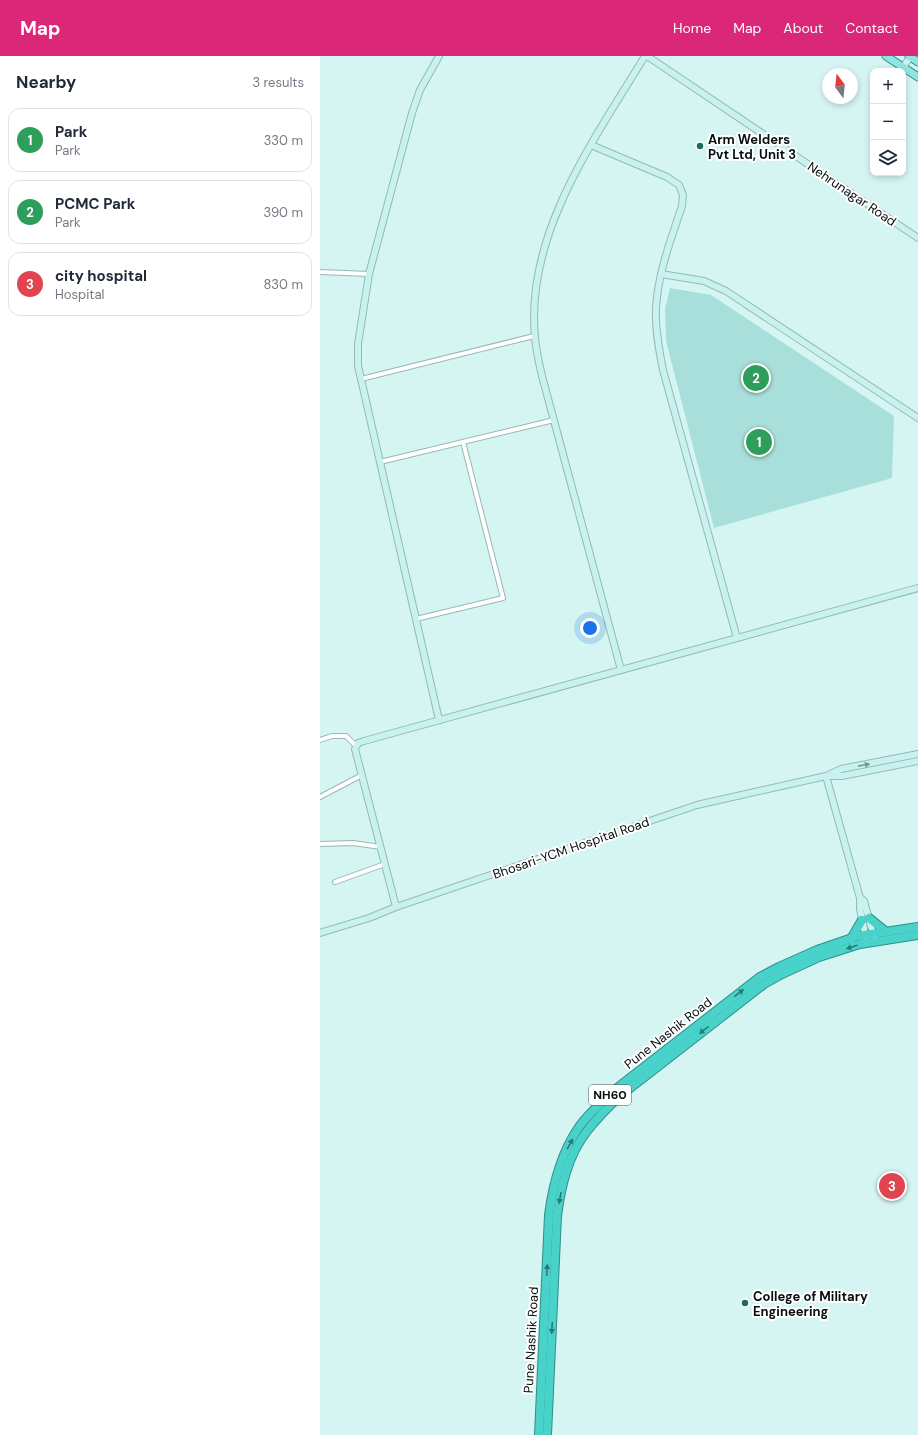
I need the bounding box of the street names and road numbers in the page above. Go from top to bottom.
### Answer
street label: Nehrunagar Road [804,158,900,230]
street label: Bhosari-YCM Hospital Road [490,813,652,883]
street label: Pune Nashik Road [621,993,715,1073]
road number: NH60 [589,1085,631,1105]
street label: Pune Nashik Road [520,1286,542,1394]

